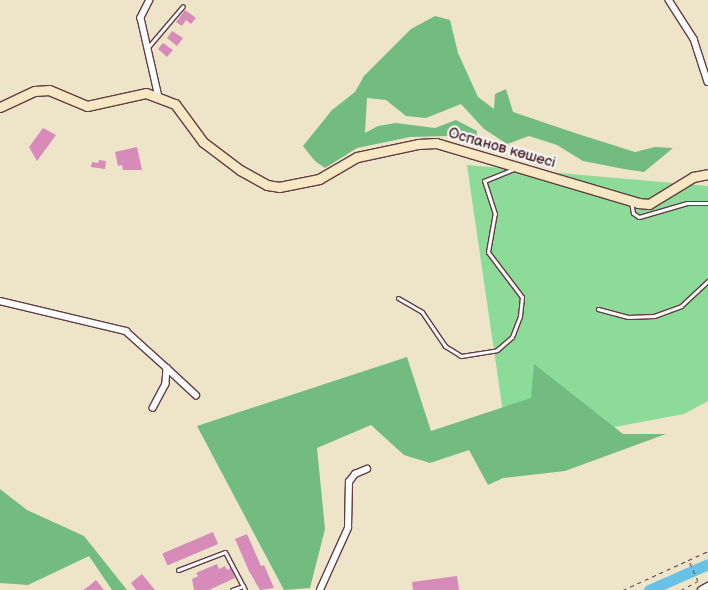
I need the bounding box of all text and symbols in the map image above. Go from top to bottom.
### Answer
street label: Оспанов көшесі [446,124,558,172]

